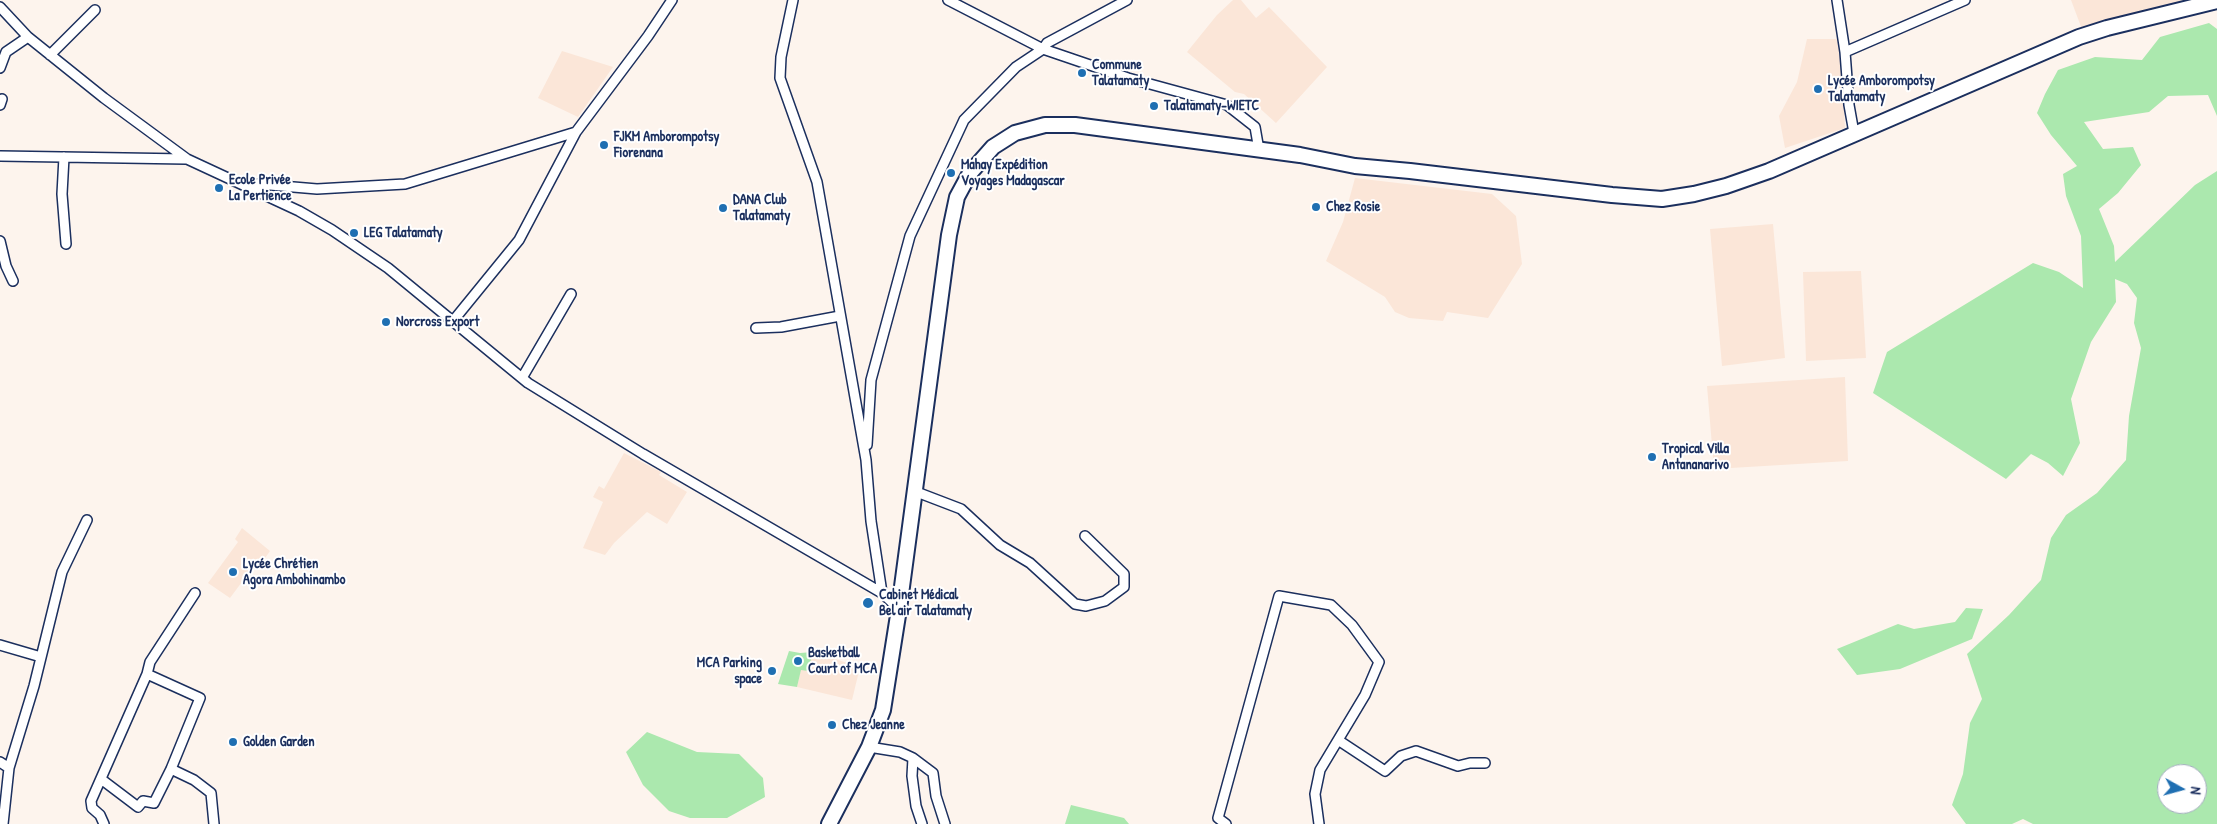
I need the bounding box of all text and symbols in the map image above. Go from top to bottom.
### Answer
place label: Commune Talatamaty [1092,57,1149,90]
marker: Commune Talatamaty [1076,67,1088,79]
place label: Lycée Amborompotsy Talatamaty [1828,73,1935,105]
marker: Lycée Amborompotsy Talatamaty [1812,83,1824,95]
place label: Talatamaty-WIETC [1164,98,1259,114]
marker: Talatamaty-WIETC [1148,100,1160,112]
place label: FJKM Amborompotsy Fiorenana [614,129,719,162]
marker: FJKM Amborompotsy Fiorenana [598,139,610,151]
place label: Mahay Expédition Voyages Madagascar [961,157,1065,190]
marker: Mahay Expédition Voyages Madagascar [945,167,957,179]
place label: Ecole Privée La Pertience [229,172,291,204]
marker: Ecole Privée La Pertience [213,182,225,194]
place label: DANA Club Talatamaty [733,192,790,224]
place label: Chez Rosie [1326,199,1380,215]
marker: Chez Rosie [1310,201,1322,213]
marker: DANA Club Talatamaty [717,202,729,214]
place label: LEG Talatamaty [364,225,443,241]
marker: LEG Talatamaty [348,227,360,239]
place label: Norcross Export [396,314,479,330]
marker: Norcross Export [380,316,392,328]
place label: Tropical Villa Antananarivo [1662,441,1729,474]
marker: Tropical Villa Antananarivo [1646,451,1658,463]
place label: Lycée Chrétien Agora Ambohinambo [243,556,345,588]
marker: Lycée Chrétien Agora Ambohinambo [227,566,239,578]
place label: Cabinet Médical Bel'air Talatamaty [879,587,972,620]
marker: Cabinet Médical Bel'air Talatamaty [861,596,875,610]
place label: Basketball Court of MCA [808,645,877,678]
place label: MCA Parking space [697,655,762,688]
marker: Basketball Court of MCA [792,655,804,667]
marker: MCA Parking space [766,665,778,677]
place label: Chez Jeanne [842,717,905,733]
marker: Chez Jeanne [826,719,838,731]
place label: Golden Garden [243,734,315,750]
marker: Golden Garden [227,736,239,748]
north arrow [2157,764,2207,814]
text: N [2187,786,2206,796]

